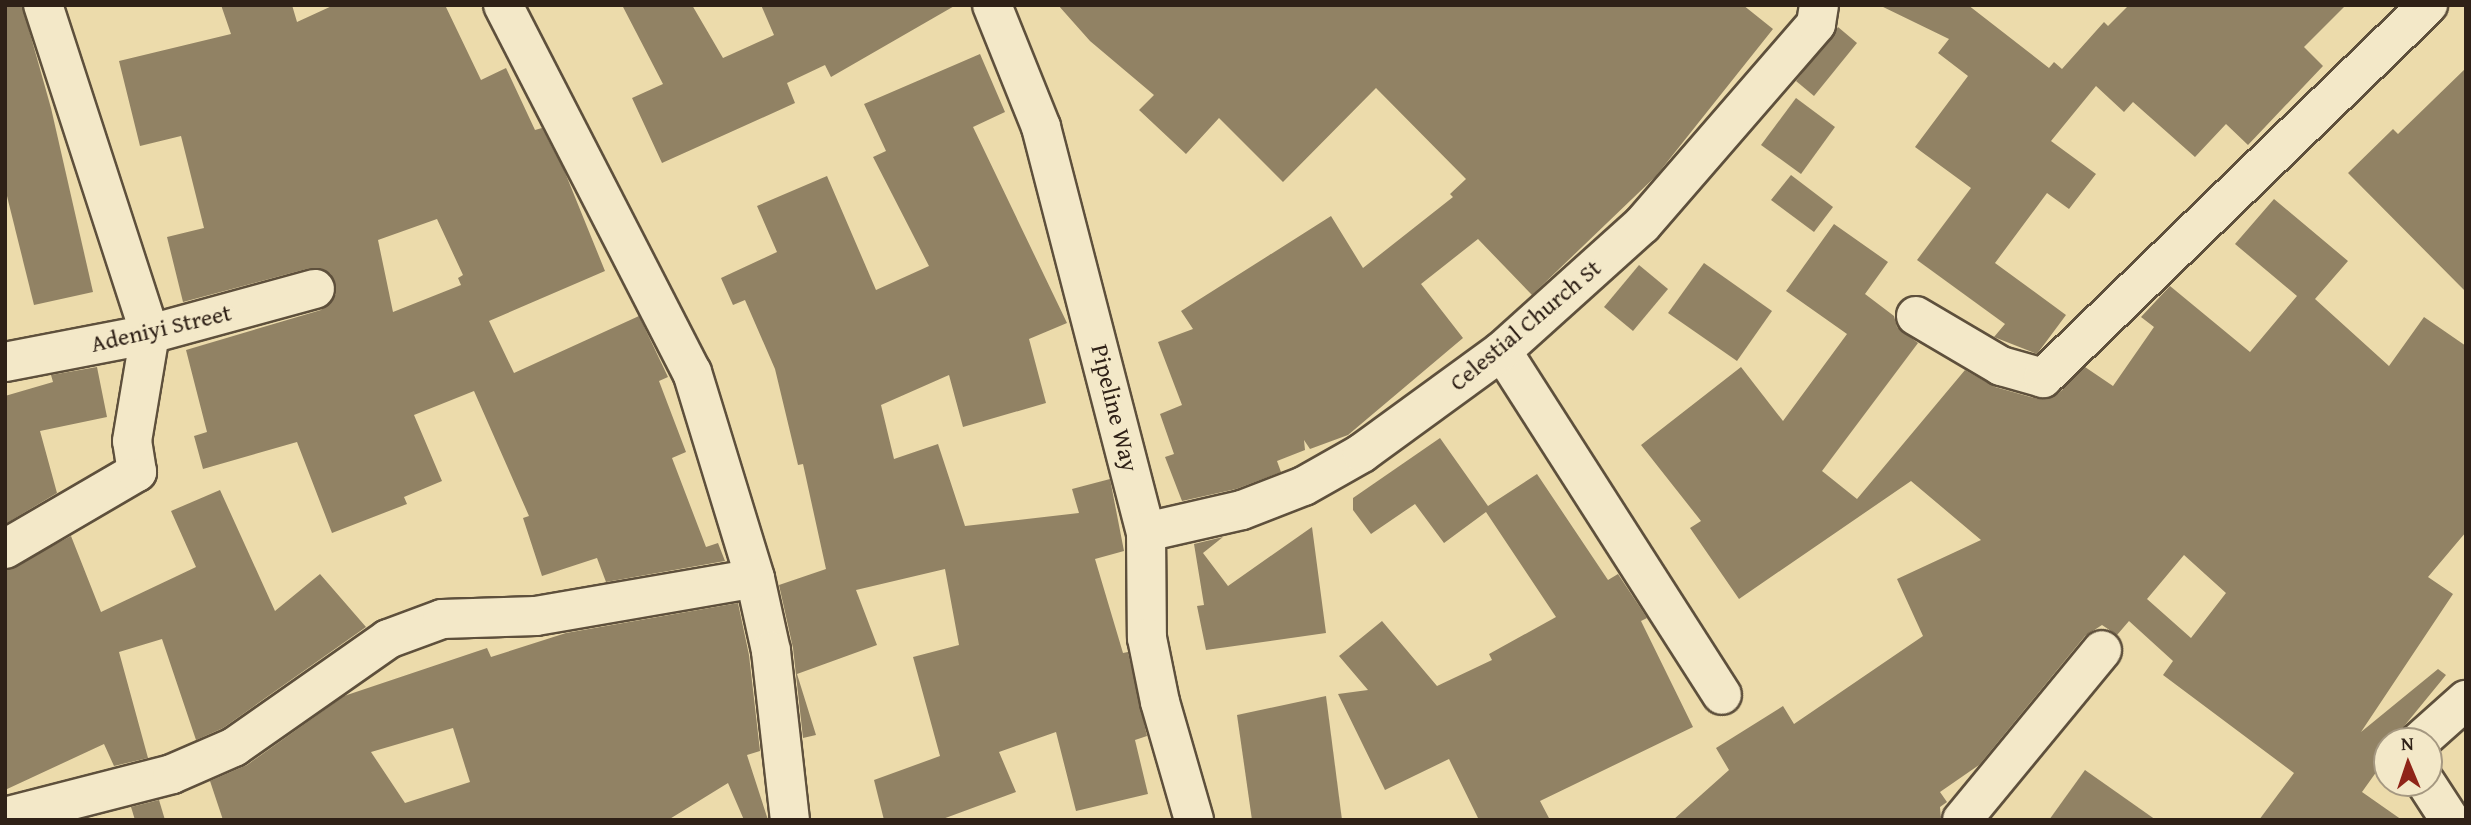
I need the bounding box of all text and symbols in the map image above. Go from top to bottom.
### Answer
street label: Celestial Church St [1443,253,1607,397]
street label: Adeniyi Street [88,298,234,358]
street label: Pipeline Way [1085,341,1145,475]
north arrow [2373,727,2443,797]
text: N [2400,729,2414,757]

